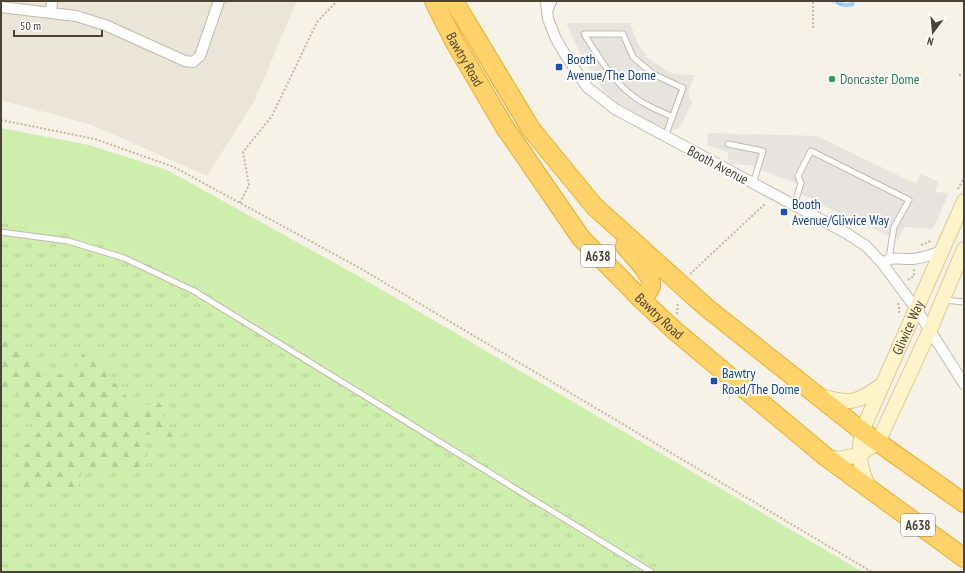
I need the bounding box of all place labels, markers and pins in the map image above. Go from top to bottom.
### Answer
place label: Booth Avenue/The Dome [567,50,656,84]
marker: Booth Avenue/The Dome [554,62,564,72]
place label: Doncaster Dome [840,70,920,88]
marker: Doncaster Dome [827,74,837,84]
place label: Booth Avenue/Gliwice Way [792,195,890,229]
marker: Booth Avenue/Gliwice Way [779,207,789,217]
place label: Bawtry Road/The Dome [722,364,800,398]
marker: Bawtry Road/The Dome [709,376,719,386]

